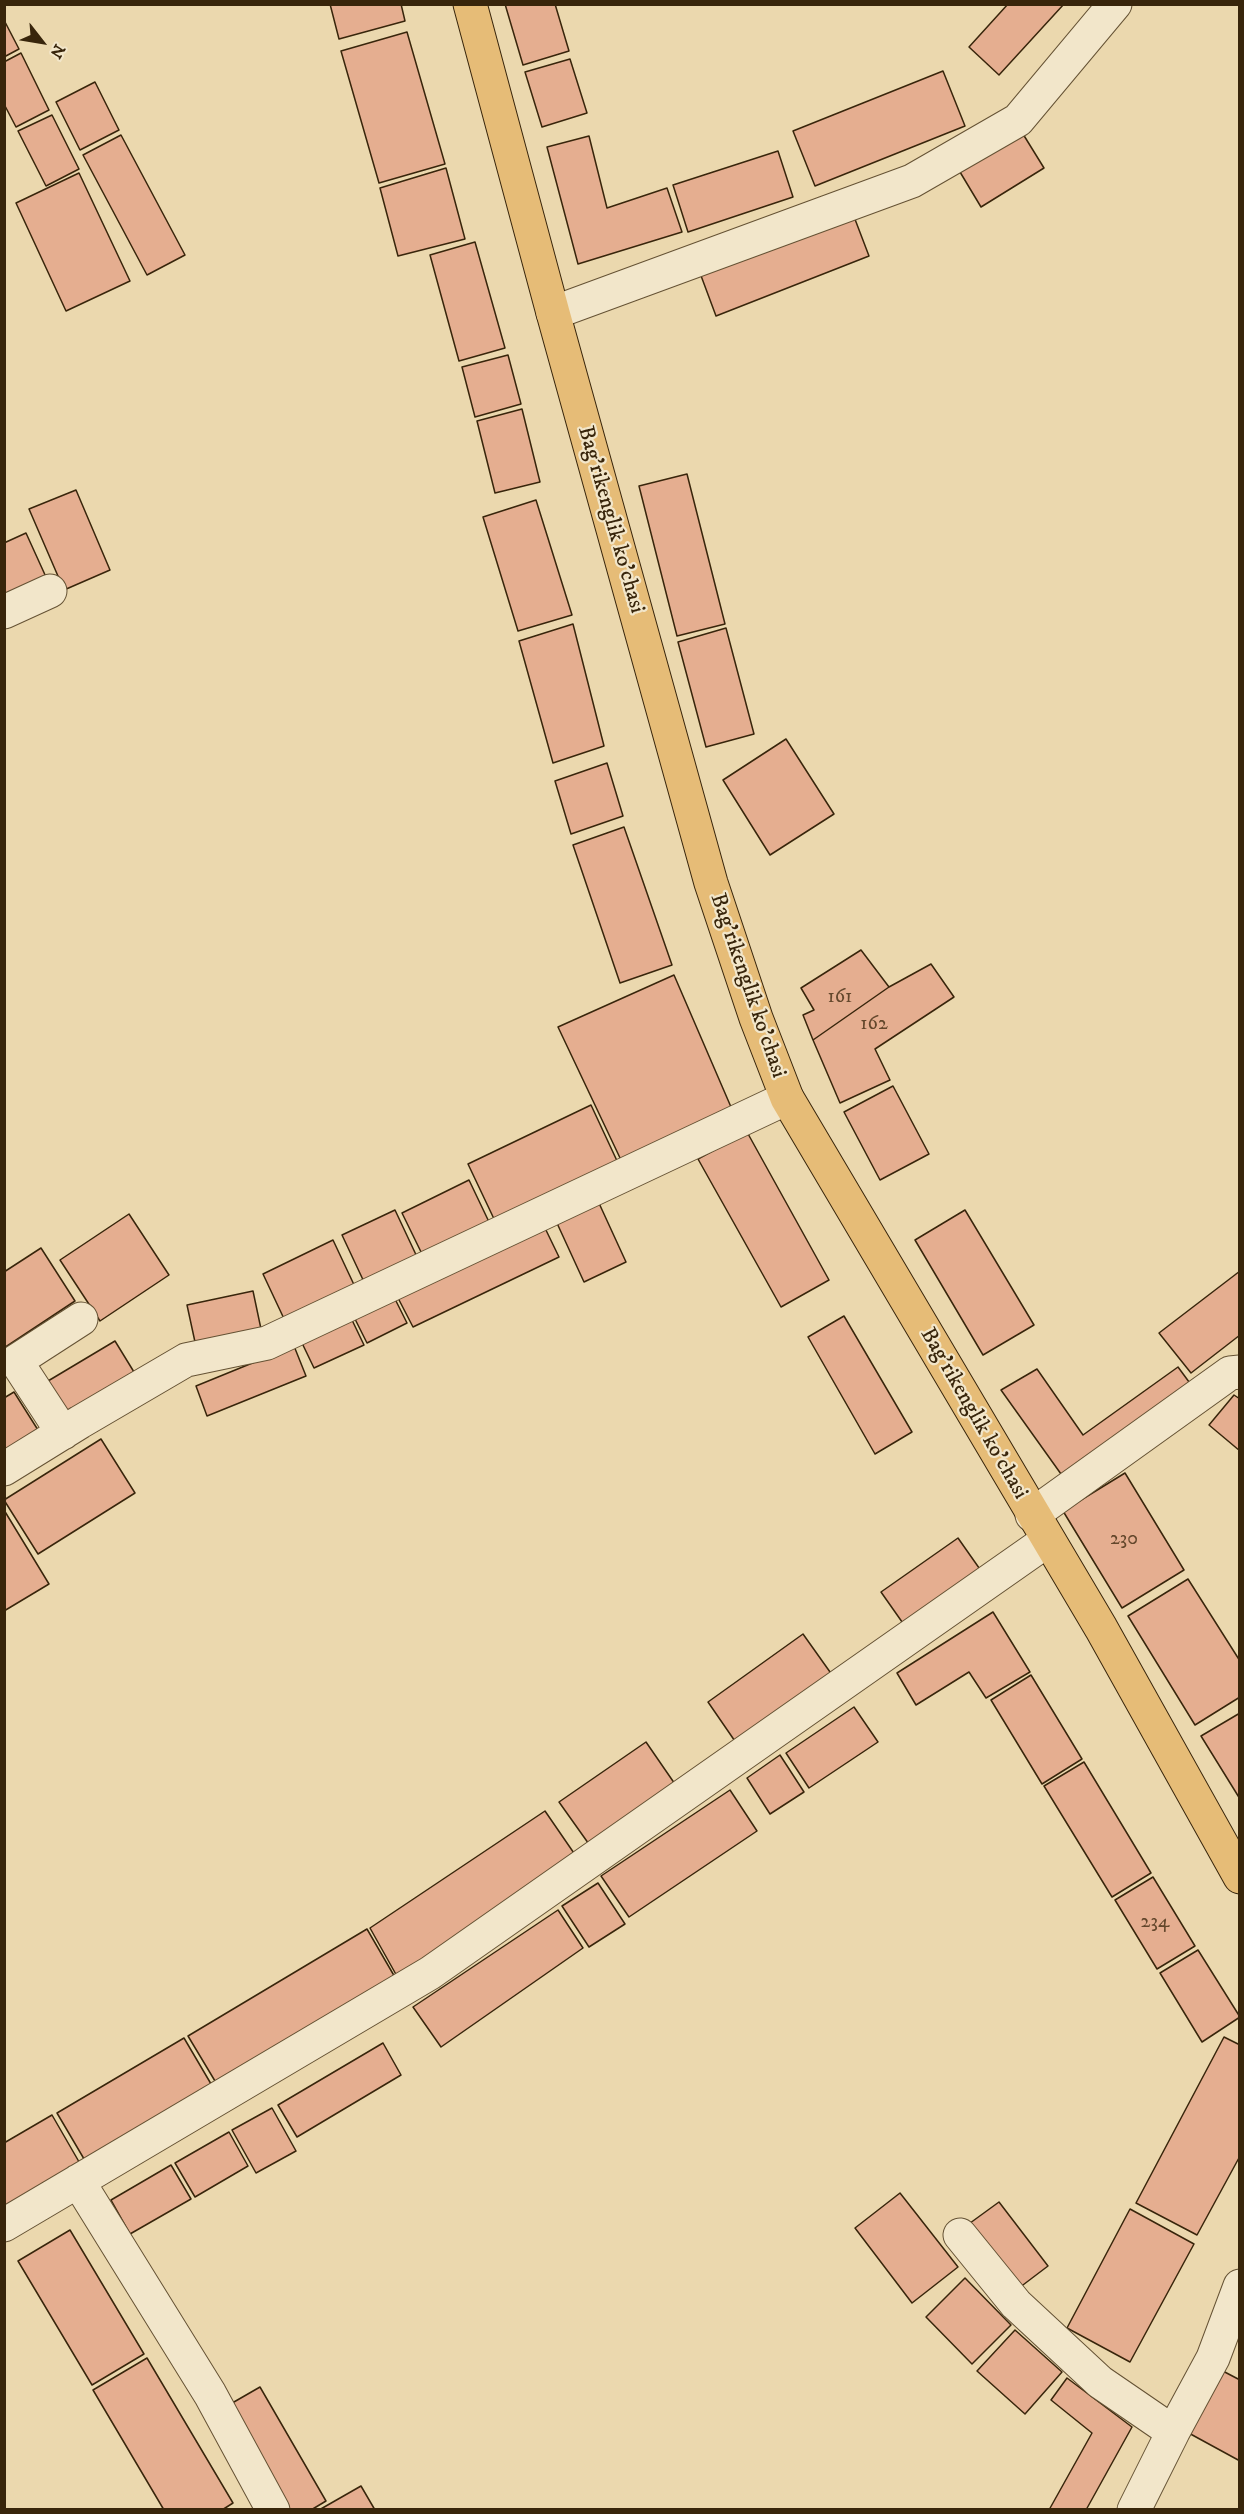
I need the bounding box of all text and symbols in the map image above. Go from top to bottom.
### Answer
north arrow [12,12,72,72]
text: N [45,40,69,62]
street label: Bag'rikenglik ko'chasi [571,423,649,617]
street label: Bag'rikenglik ko'chasi [703,890,791,1082]
house number: 161 [828,986,852,1010]
house number: 162 [860,1013,888,1037]
street label: Bag'rikenglik ko'chasi [913,1324,1033,1504]
house number: 230 [1110,1528,1138,1552]
house number: 234 [1141,1911,1169,1935]

